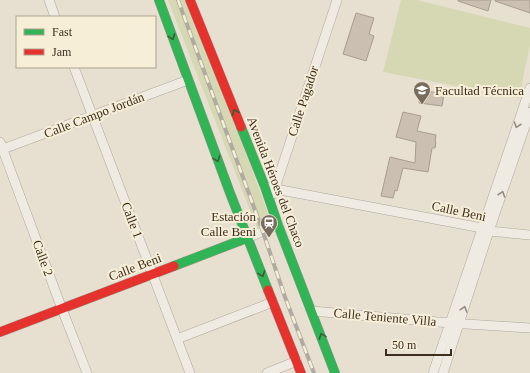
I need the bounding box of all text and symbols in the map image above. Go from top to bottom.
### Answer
legend [16,16,156,68]
text: Fast [52,25,73,39]
one-way arrow [168,33,176,40]
text: Jam [52,45,72,59]
street label: Calle Pagador [285,63,322,138]
school or university icon: Facultad Técnica [412,80,432,105]
place label: Facultad Técnica [435,83,524,98]
street label: Calle Campo Jordán [42,89,147,141]
one-way arrow [232,108,240,116]
street label: Avenida Héroes del Chaco [244,115,308,249]
one-way arrow [514,122,522,129]
one-way arrow [213,155,221,162]
one-way arrow [497,190,505,197]
street label: Calle Beni [430,198,488,224]
street label: Calle 1 [118,200,146,240]
place label: Estación Calle Beni [201,209,256,239]
station icon: Estación Calle Beni [259,213,279,238]
street label: Calle 2 [30,238,56,278]
street label: Calle Beni [107,250,164,284]
one-way arrow [257,271,265,278]
street label: Calle Teniente Villa [333,305,437,329]
one-way arrow [459,306,468,313]
scale bar [386,331,451,357]
one-way arrow [318,333,326,340]
text: 50 m [392,338,417,352]

